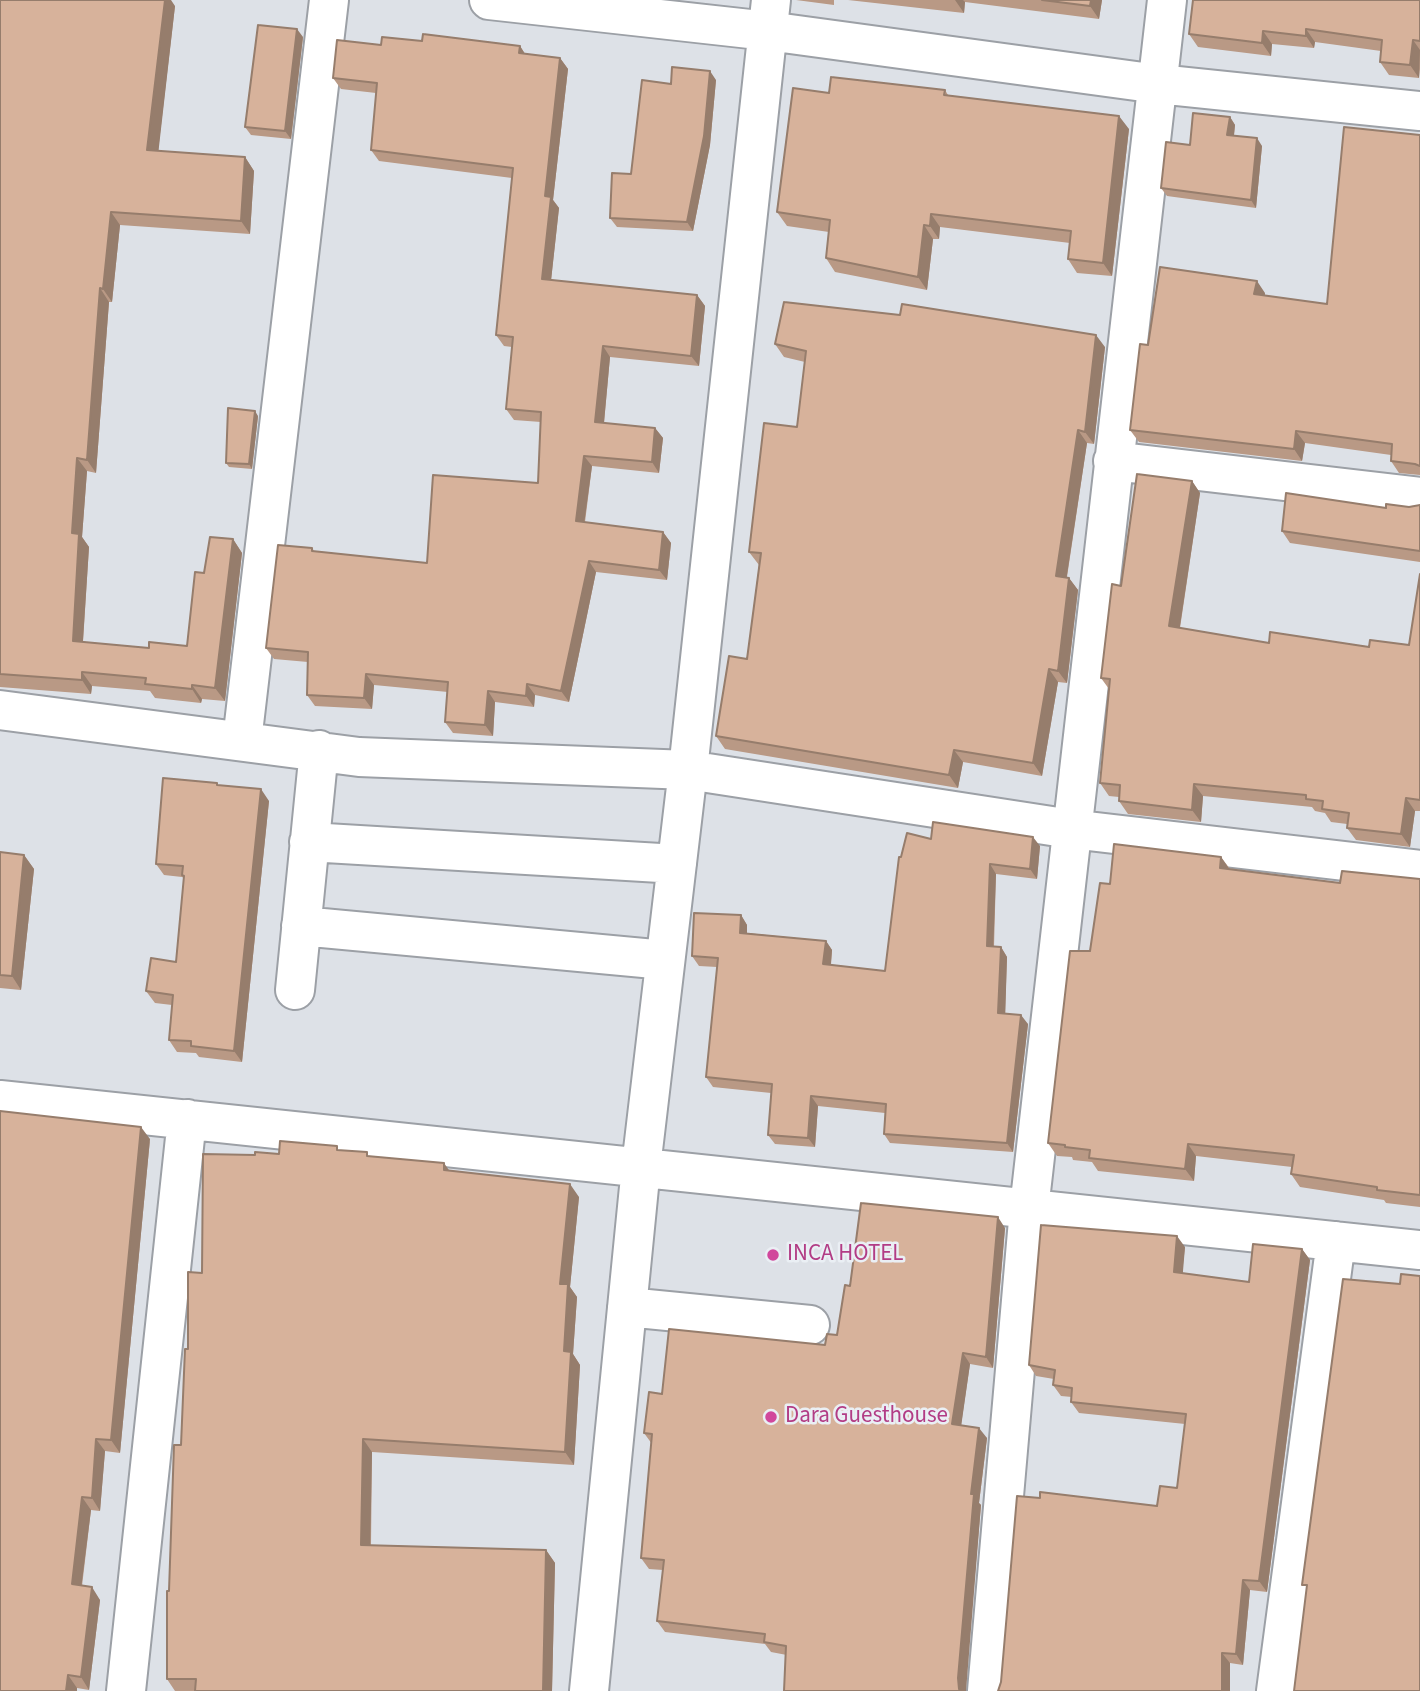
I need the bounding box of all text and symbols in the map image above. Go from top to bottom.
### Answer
place label: INCA HOTEL [787,1241,904,1269]
marker: INCA HOTEL [765,1247,781,1263]
place label: Dara Guesthouse [785,1403,948,1431]
marker: Dara Guesthouse [763,1409,779,1425]

